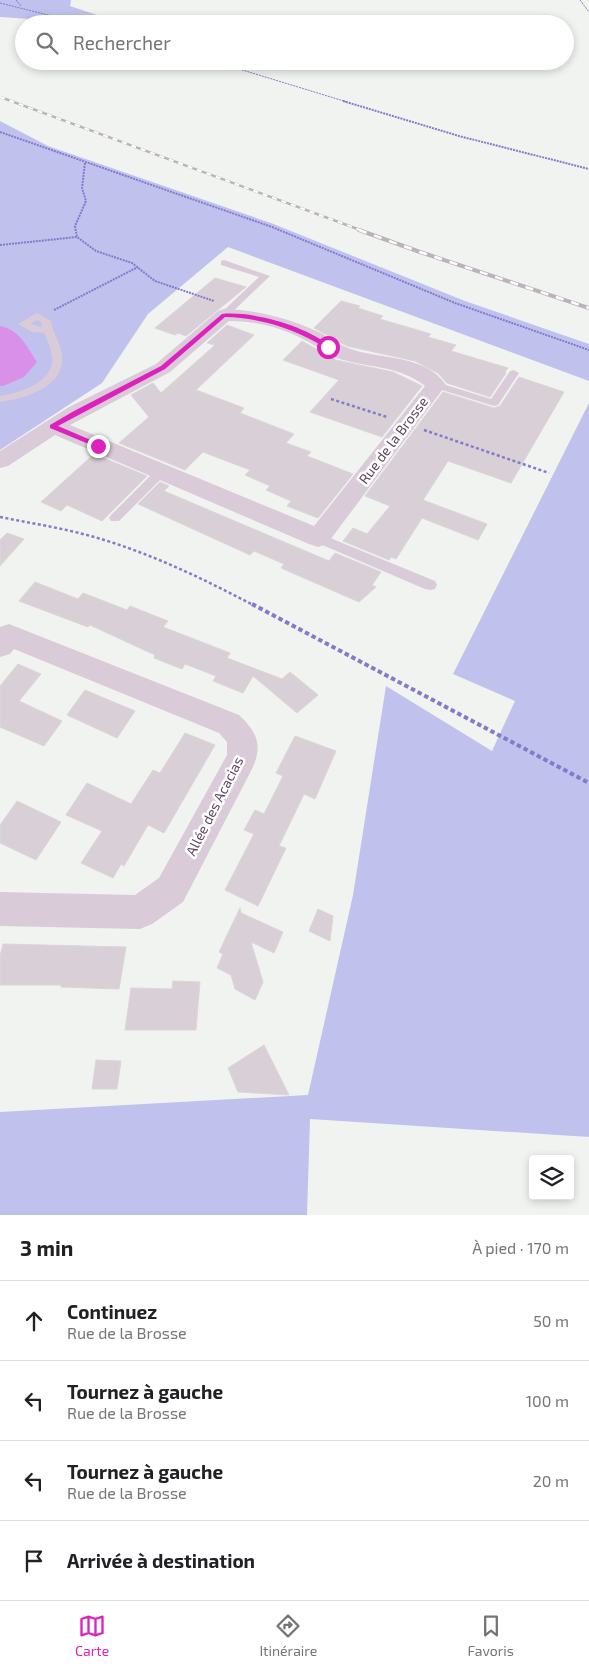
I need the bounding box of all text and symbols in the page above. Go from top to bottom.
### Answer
search box [15,15,574,70]
icon: search [33,29,61,57]
text: Rechercher [73,31,171,54]
route start [317,336,340,359]
street label: Rue de la Brosse [355,393,431,487]
route end [87,435,110,458]
street label: Allée des Acacias [182,754,246,858]
map controls [529,1155,574,1200]
button: layers [529,1155,574,1200]
text: 3 min [20,1235,73,1260]
text: À pied · 170 m [472,1238,569,1257]
text: Continuez [67,1300,157,1323]
icon: ahead [20,1307,48,1335]
text: 50 m [533,1311,569,1330]
text: Rue de la Brosse [67,1323,187,1342]
text: Tournez à gauche [67,1380,223,1403]
icon: left [20,1387,48,1415]
text: 100 m [526,1391,569,1410]
text: Rue de la Brosse [67,1403,187,1422]
text: Tournez à gauche [67,1460,223,1483]
icon: left [20,1467,48,1495]
text: 20 m [533,1471,569,1490]
text: Rue de la Brosse [67,1483,187,1502]
icon: arrive [20,1547,48,1575]
text: Arrivée à destination [67,1549,255,1572]
tab: Carte [75,1612,109,1659]
tab: Itinéraire [259,1612,317,1659]
tab: Favoris [467,1612,514,1659]

